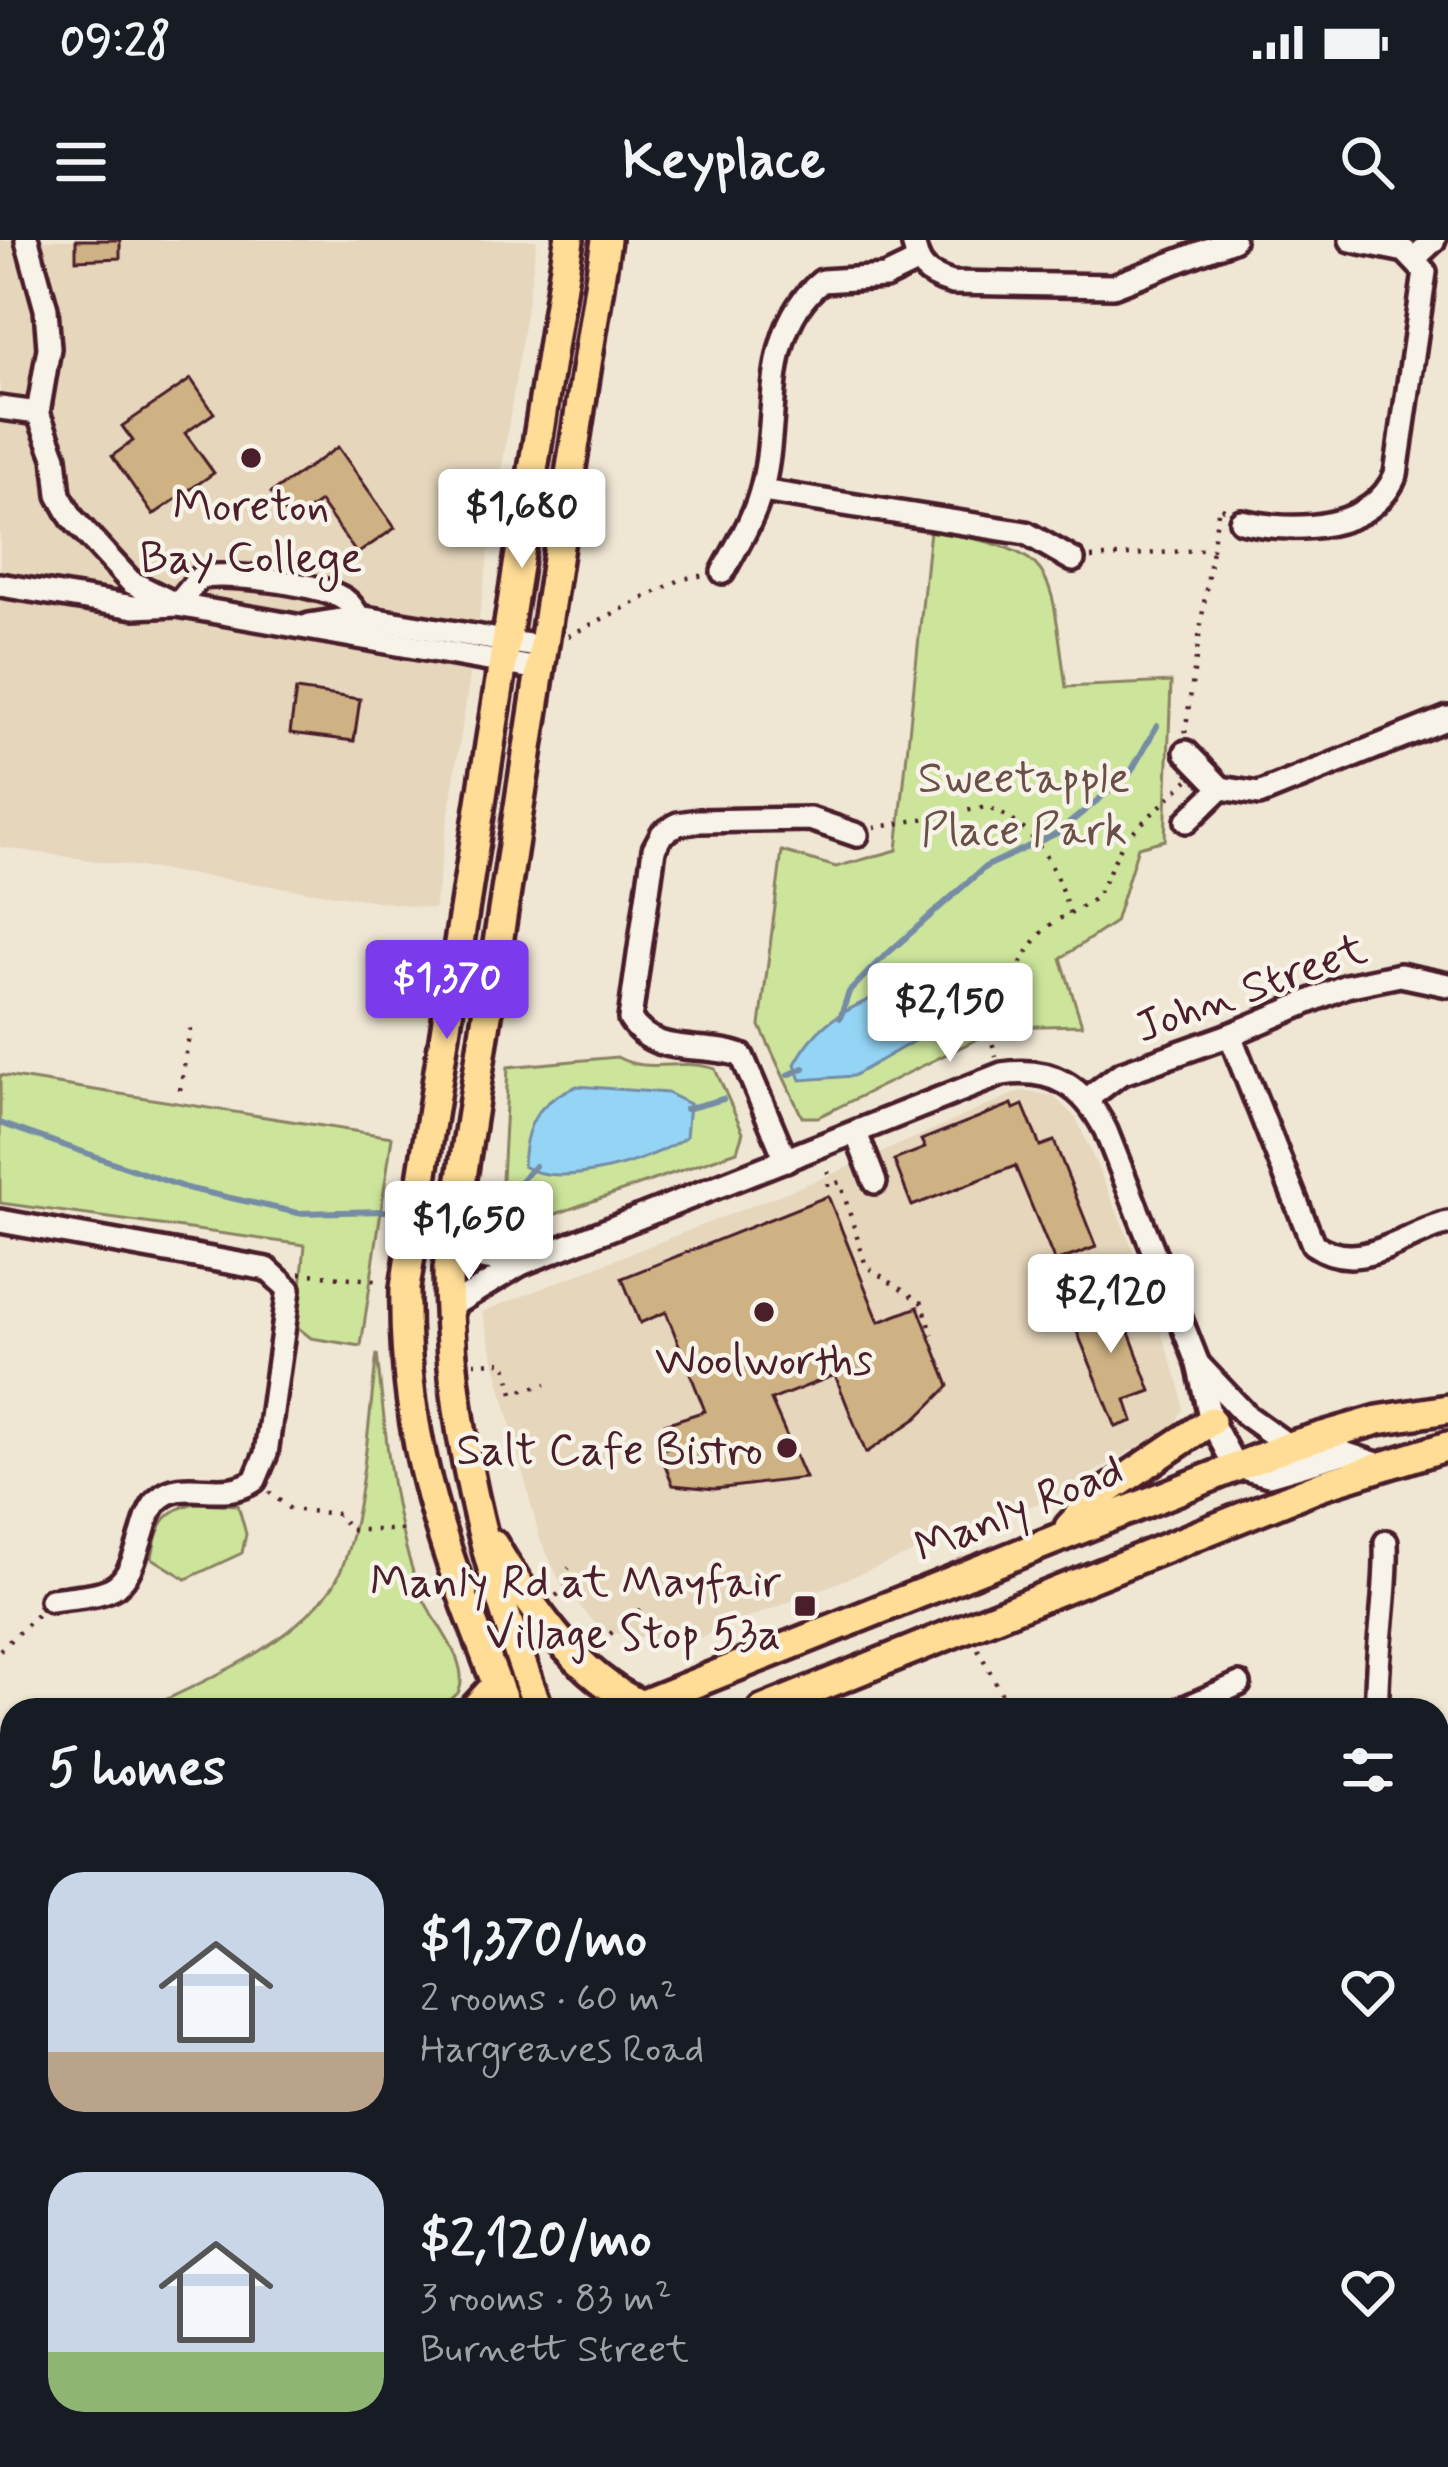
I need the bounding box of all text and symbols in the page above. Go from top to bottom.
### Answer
text: 09:28 [60,13,171,72]
text: Keyplace [623,127,825,198]
icon: menu [48,129,114,195]
icon: search [1334,129,1400,195]
marker: Moreton Bay College [238,445,264,471]
pin: $1,680 [424,469,620,571]
place label: Moreton Bay College [140,478,362,593]
text: $1,680 [465,482,579,533]
park label: Sweetapple Place Park [918,750,1130,861]
street label: John Street [1127,920,1375,1058]
pin: $1,370 [349,940,545,1042]
text: $1,370 [393,953,501,1004]
pin: $2,150 [852,963,1048,1065]
text: $2,150 [895,976,1005,1027]
pin: $1,650 [371,1181,567,1283]
text: $1,650 [412,1194,526,1245]
pin: $2,120 [1013,1254,1209,1356]
text: $2,120 [1055,1267,1167,1318]
marker: Woolworths [751,1299,777,1325]
place label: Woolworths [655,1332,873,1391]
place label: Salt Cafe Bistro [456,1422,763,1481]
marker: Salt Cafe Bistro [774,1435,800,1461]
street label: Manly Road [906,1442,1132,1579]
place label: Manly Rd at Mayfair Village Stop 53a [370,1554,781,1665]
marker: Manly Rd at Mayfair Village Stop 53a [792,1593,818,1619]
text: 5 homes [48,1737,226,1803]
icon: filters [1335,1737,1401,1803]
text: $1,370/mo [420,1908,647,1974]
icon: home [144,1920,288,2064]
icon: heart [1335,1959,1401,2025]
text: 2 rooms · 60 m² [420,1974,677,2025]
text: Hargreaves Road [420,2025,704,2076]
text: $2,120/mo [420,2208,652,2274]
icon: home [144,2220,288,2364]
icon: heart [1335,2259,1401,2325]
text: 3 rooms · 83 m² [420,2274,672,2325]
text: Burnett Street [420,2325,689,2376]

